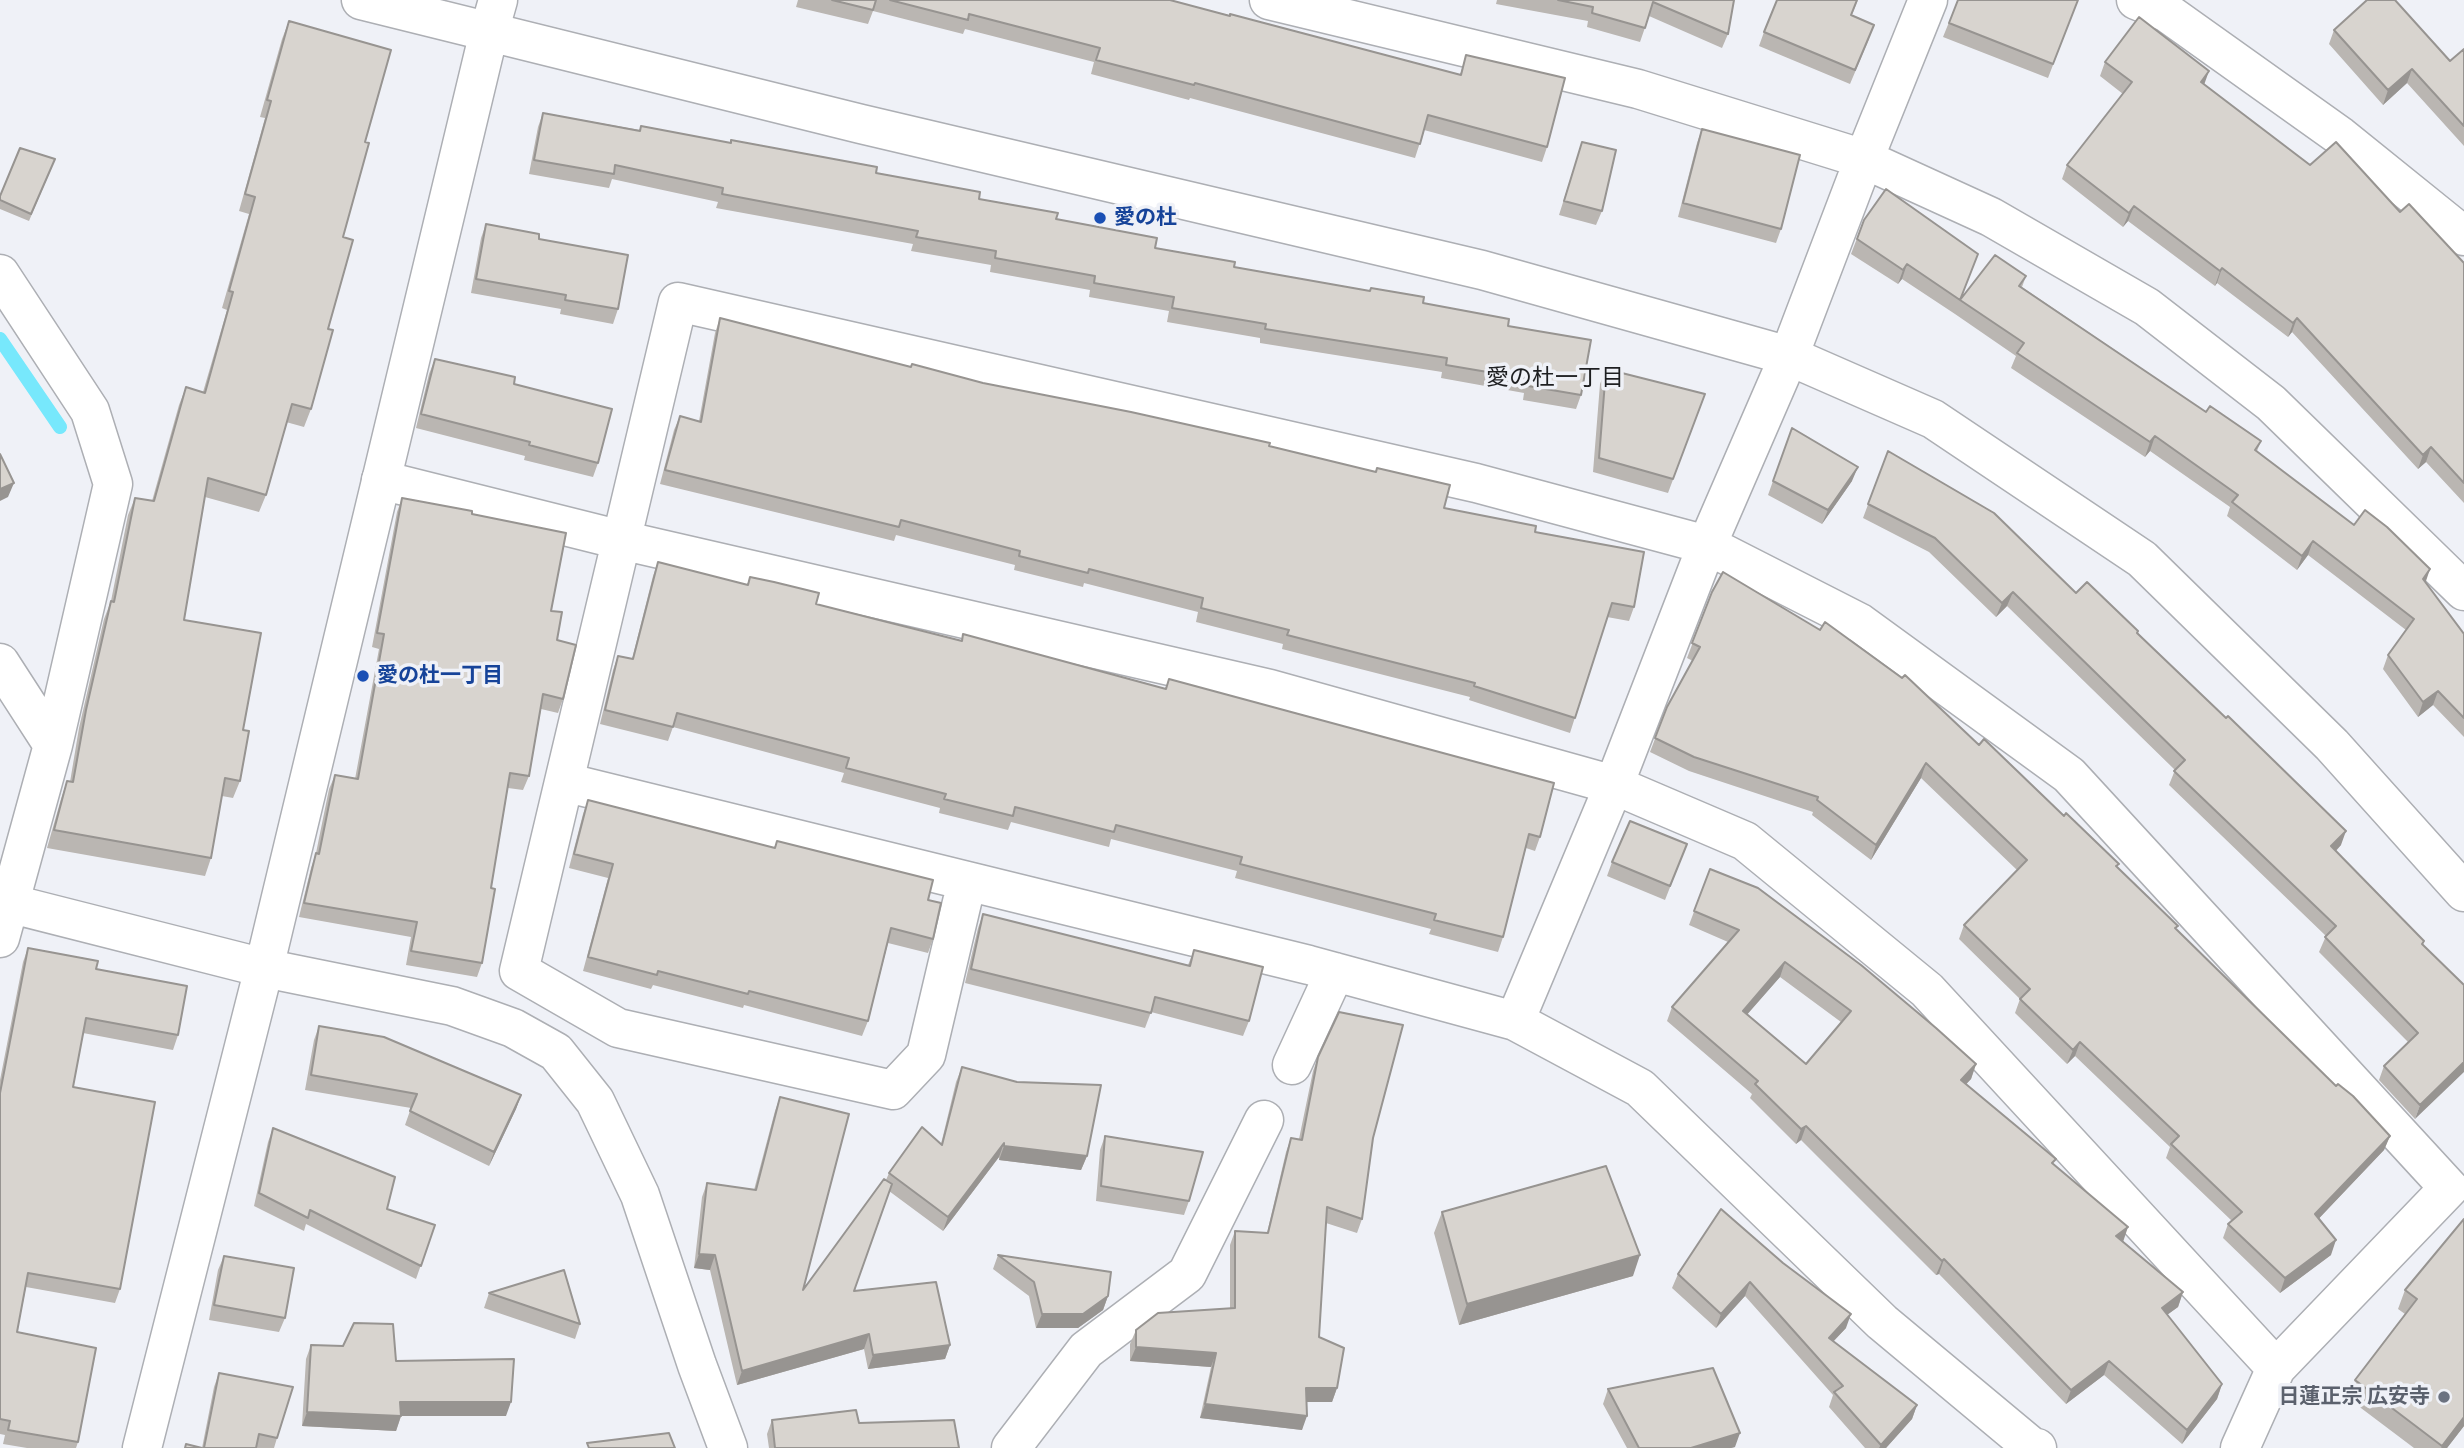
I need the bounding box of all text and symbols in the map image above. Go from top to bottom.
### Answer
place label: 愛の杜 [1114,205,1177,231]
marker: 愛の杜 [1092,210,1108,226]
district label: 愛の杜一丁目 [1486,364,1624,392]
place label: 愛の杜一丁目 [377,663,503,689]
marker: 愛の杜一丁目 [355,668,371,684]
place label: 日蓮正宗 広安寺 [2279,1384,2430,1410]
marker: 日蓮正宗 広安寺 [2436,1389,2452,1405]

